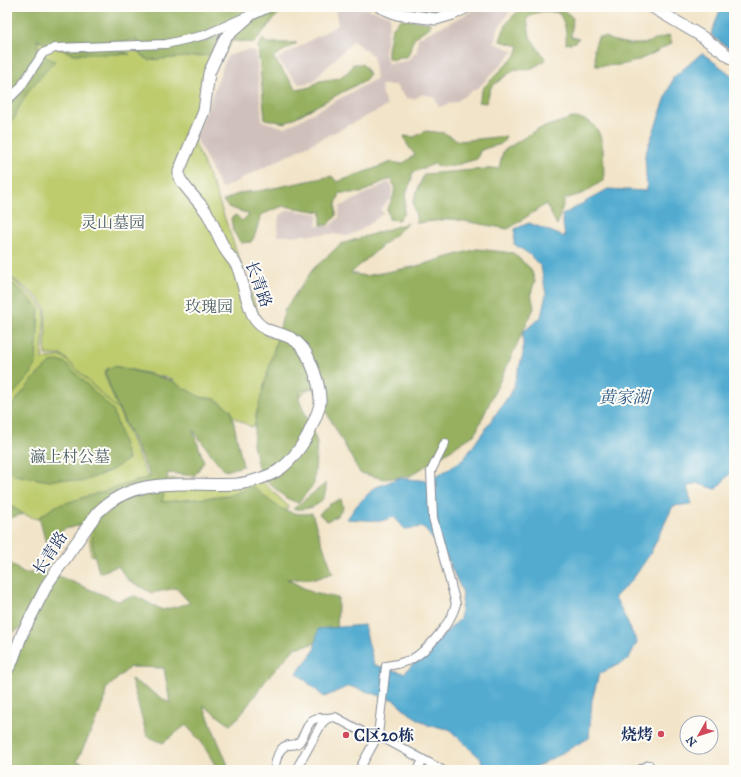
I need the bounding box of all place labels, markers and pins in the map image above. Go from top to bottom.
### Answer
place label: 烧烤 [621,725,653,744]
place label: C区20栋 [354,726,414,745]
marker: 烧烤 [656,729,666,739]
marker: C区20栋 [341,730,351,740]

